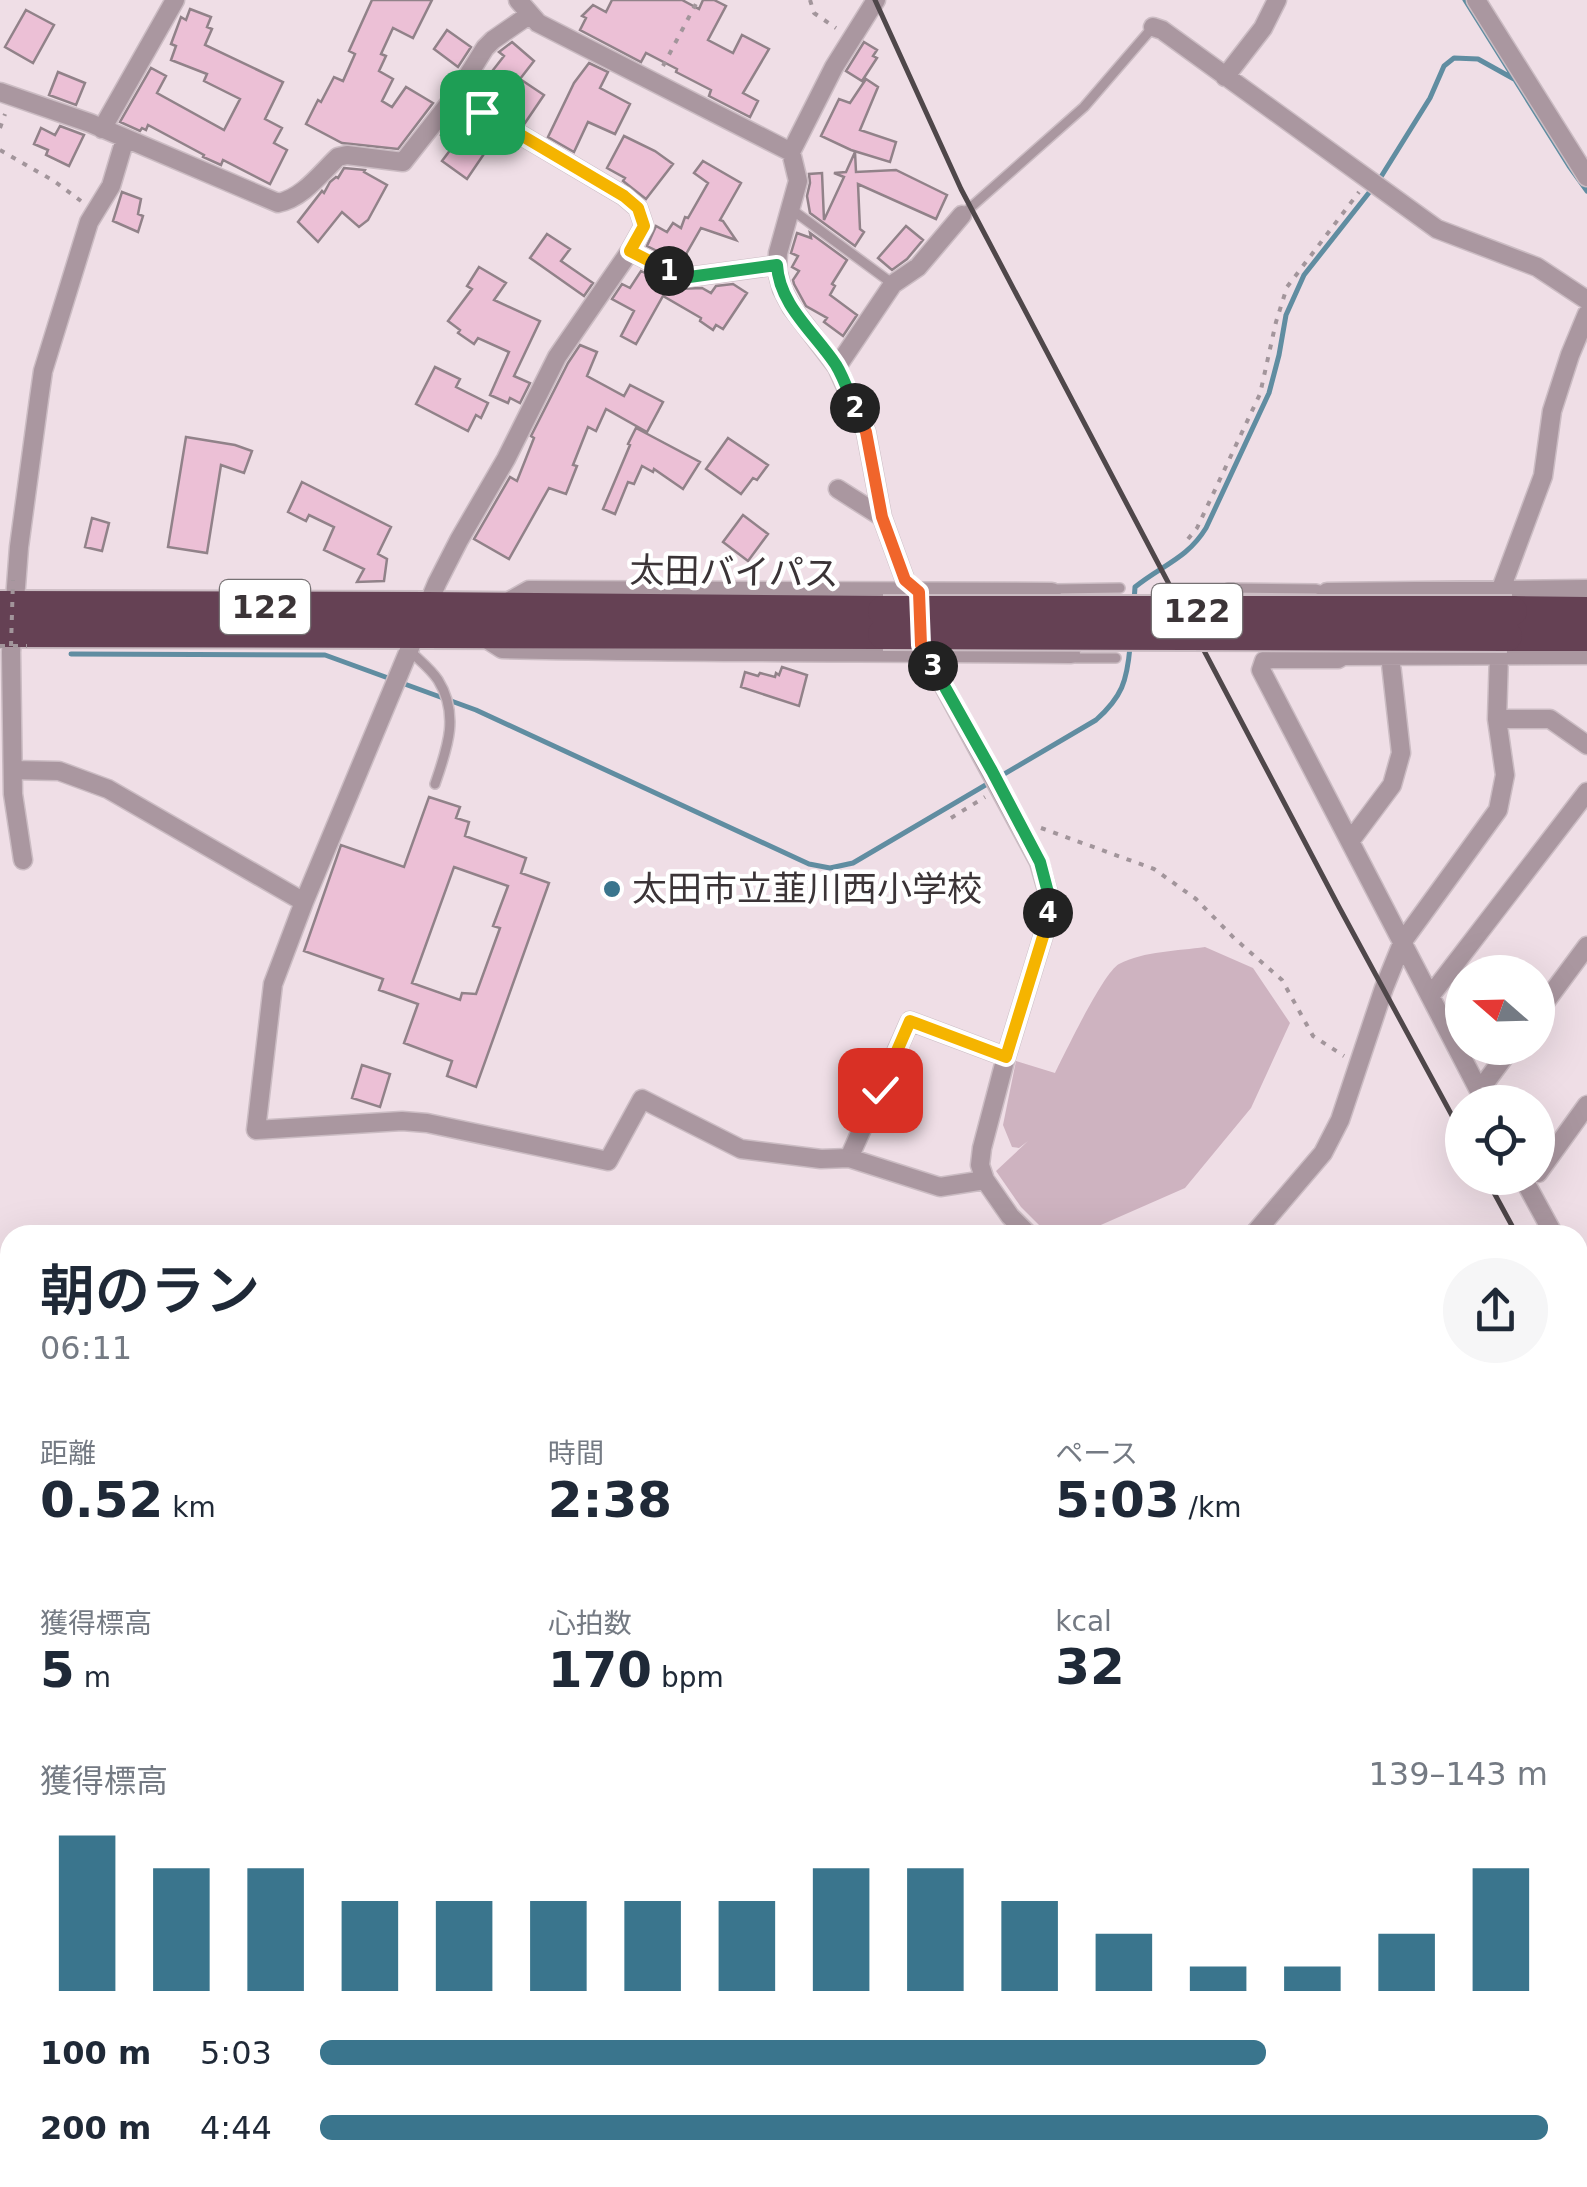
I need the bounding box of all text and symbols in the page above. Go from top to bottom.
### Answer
pin [440,70,525,155]
icon: arrive [455,85,510,140]
pin: 1 [644,246,694,296]
text: 1 [659,254,679,287]
pin: 2 [830,383,880,433]
text: 2 [845,391,865,424]
street label: 太田バイパス [629,550,839,594]
road number: 122 [220,580,310,634]
road number: 122 [1152,584,1242,638]
pin: 3 [908,641,958,691]
text: 3 [923,649,943,682]
place label: 太田市立韮川西小学校 [632,869,982,909]
marker: 太田市立韮川西小学校 [601,878,623,900]
pin: 4 [1023,888,1073,938]
text: 4 [1038,896,1058,929]
north arrow [1445,955,1555,1065]
map controls [1445,955,1555,1195]
pin [838,1048,923,1133]
icon: check [853,1063,908,1118]
button: locate [1445,1085,1555,1195]
button: share [1443,1258,1548,1363]
text: 朝のラン [40,1259,260,1323]
text: 06:11 [40,1329,132,1367]
text: 距離 [40,1437,96,1470]
text: 時間 [548,1437,604,1470]
text: ペース [1055,1437,1138,1470]
text: 0.52 [40,1471,163,1529]
text: 2:38 [548,1471,672,1529]
text: 5:03 [1055,1471,1180,1529]
text: km [163,1491,216,1524]
text: /km [1180,1491,1242,1524]
text: kcal [1055,1605,1112,1638]
text: 獲得標高 [40,1607,152,1640]
text: 心拍数 [548,1607,632,1640]
text: 32 [1055,1638,1125,1696]
text: 5 [40,1641,75,1699]
text: 170 [548,1641,652,1699]
text: m [75,1661,111,1694]
text: bpm [652,1661,724,1694]
text: 139–143 m [1369,1755,1548,1793]
text: 獲得標高 [40,1762,168,1800]
text: 100 m [40,2034,151,2072]
text: 5:03 [200,2034,272,2072]
text: 200 m [40,2109,151,2147]
text: 4:44 [200,2109,272,2147]

